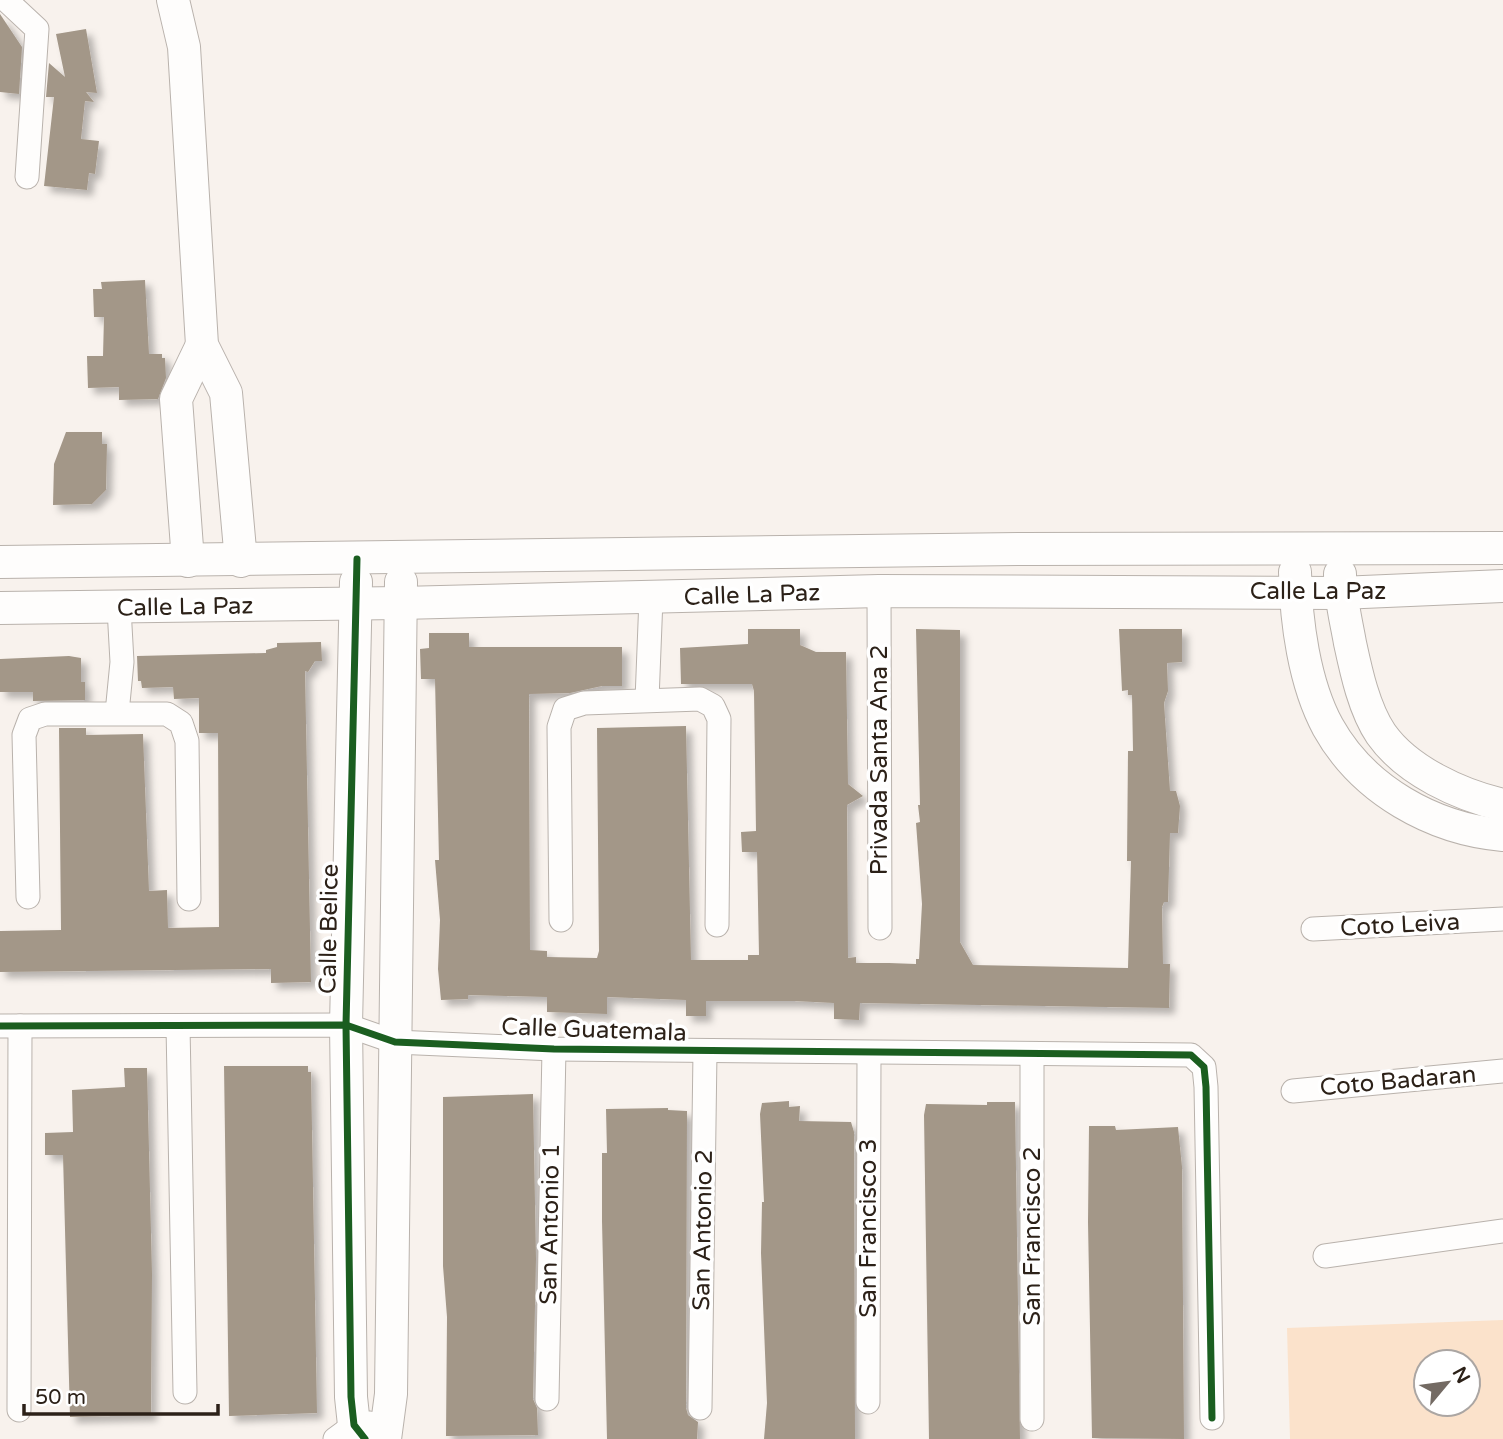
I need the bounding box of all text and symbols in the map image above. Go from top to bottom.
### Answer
street label: Calle La Paz [1250,577,1386,606]
street label: Calle La Paz [683,578,821,612]
street label: Calle La Paz [117,591,253,623]
street label: Privada Santa Ana 2 [865,645,894,875]
street label: Calle Belice [313,864,345,994]
street label: Coto Leiva [1339,907,1461,943]
street label: Calle Guatemala [501,1012,687,1048]
street label: Coto Badaran [1319,1060,1477,1102]
street label: San Francisco 3 [854,1138,883,1318]
street label: San Antonio 1 [534,1143,566,1305]
street label: San Francisco 2 [1018,1146,1047,1326]
street label: San Antonio 2 [687,1149,719,1311]
north arrow [1412,1348,1482,1418]
text: N [1448,1363,1474,1387]
scale bar [24,1372,219,1416]
text: 50 m [35,1385,86,1410]

